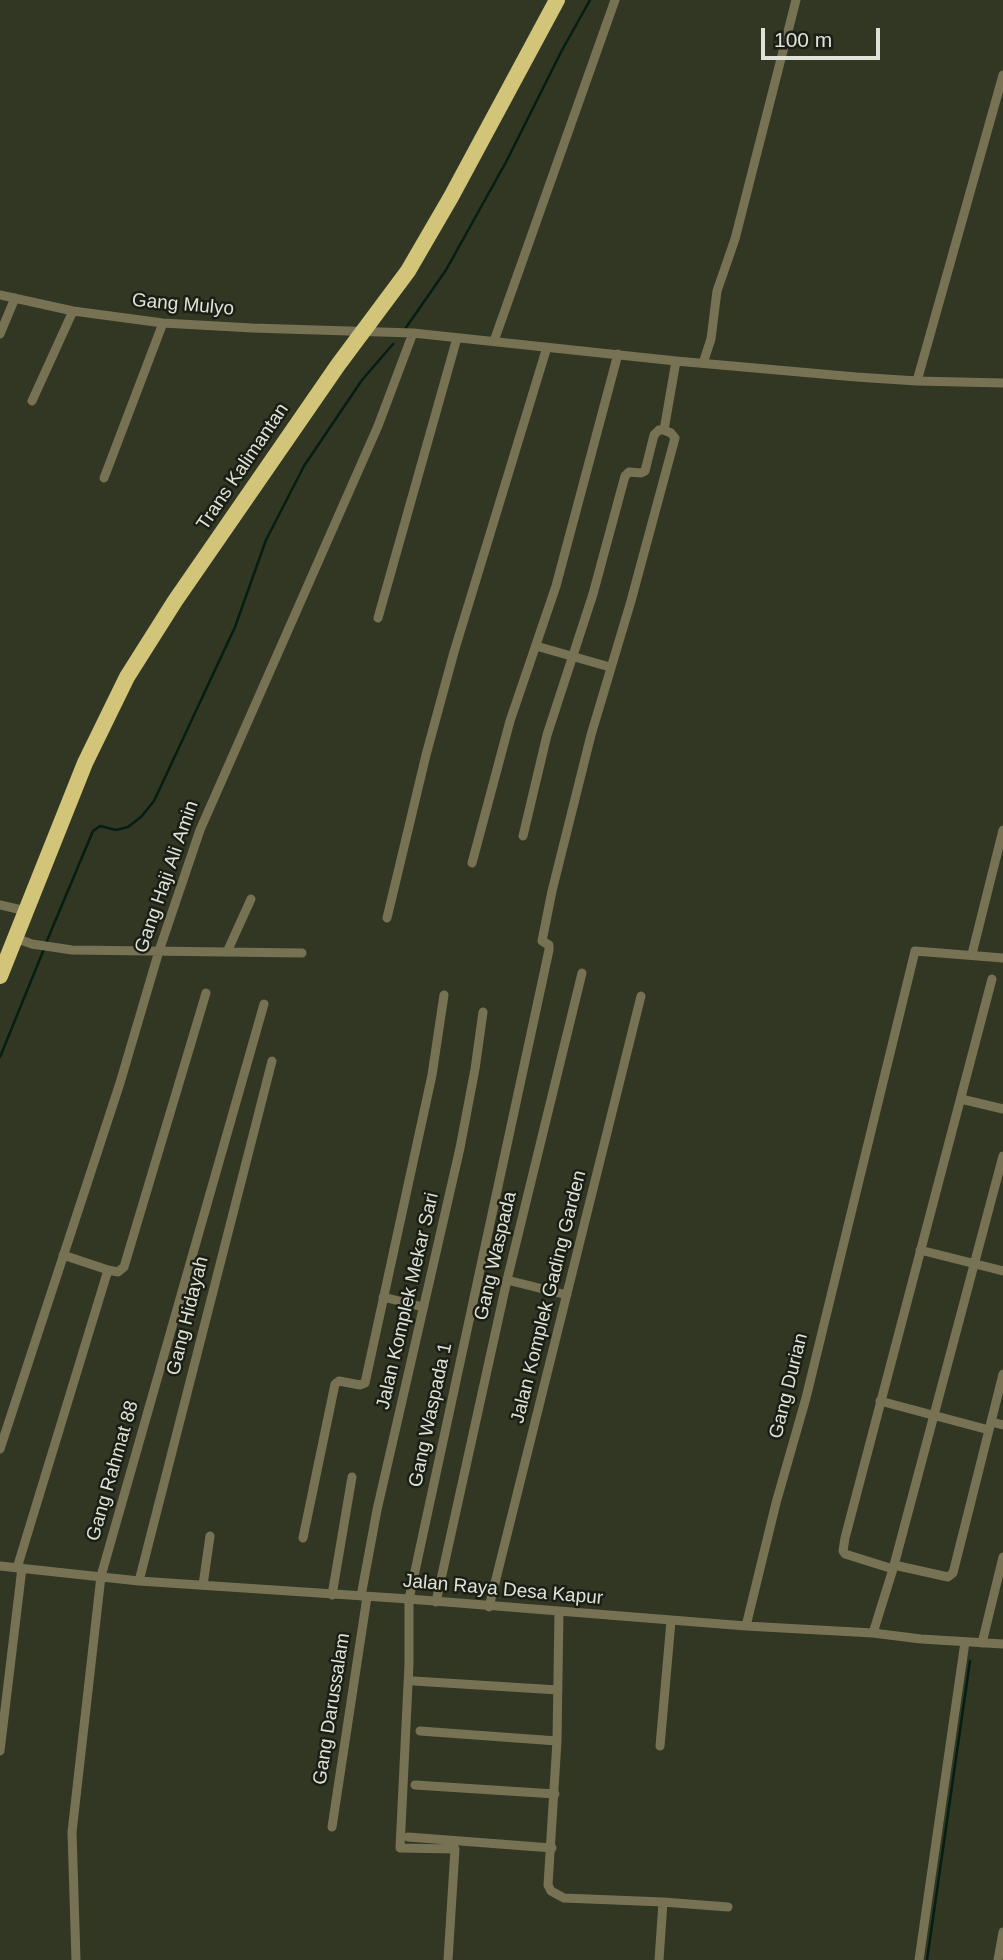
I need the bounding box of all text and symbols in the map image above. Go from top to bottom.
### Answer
scale bar [765,14,884,58]
text: 100 m [774,28,832,51]
street label: Gang Mulyo [131,289,235,321]
street label: Trans Kalimantan [192,399,294,535]
street label: Gang Haji Ali Amin [130,798,204,956]
street label: Jalan Komplek Gading Garden [507,1168,591,1426]
street label: Gang Waspada [470,1189,522,1323]
street label: Jalan Komplek Mekar Sari [372,1190,444,1412]
street label: Gang Hidayah [162,1254,214,1378]
street label: Gang Durian [765,1331,813,1441]
street label: Gang Waspada 1 [405,1341,457,1489]
street label: Gang Rahmat 88 [82,1398,144,1544]
street label: Jalan Raya Desa Kapur [402,1570,604,1610]
street label: Gang Darussalam [309,1632,355,1786]

